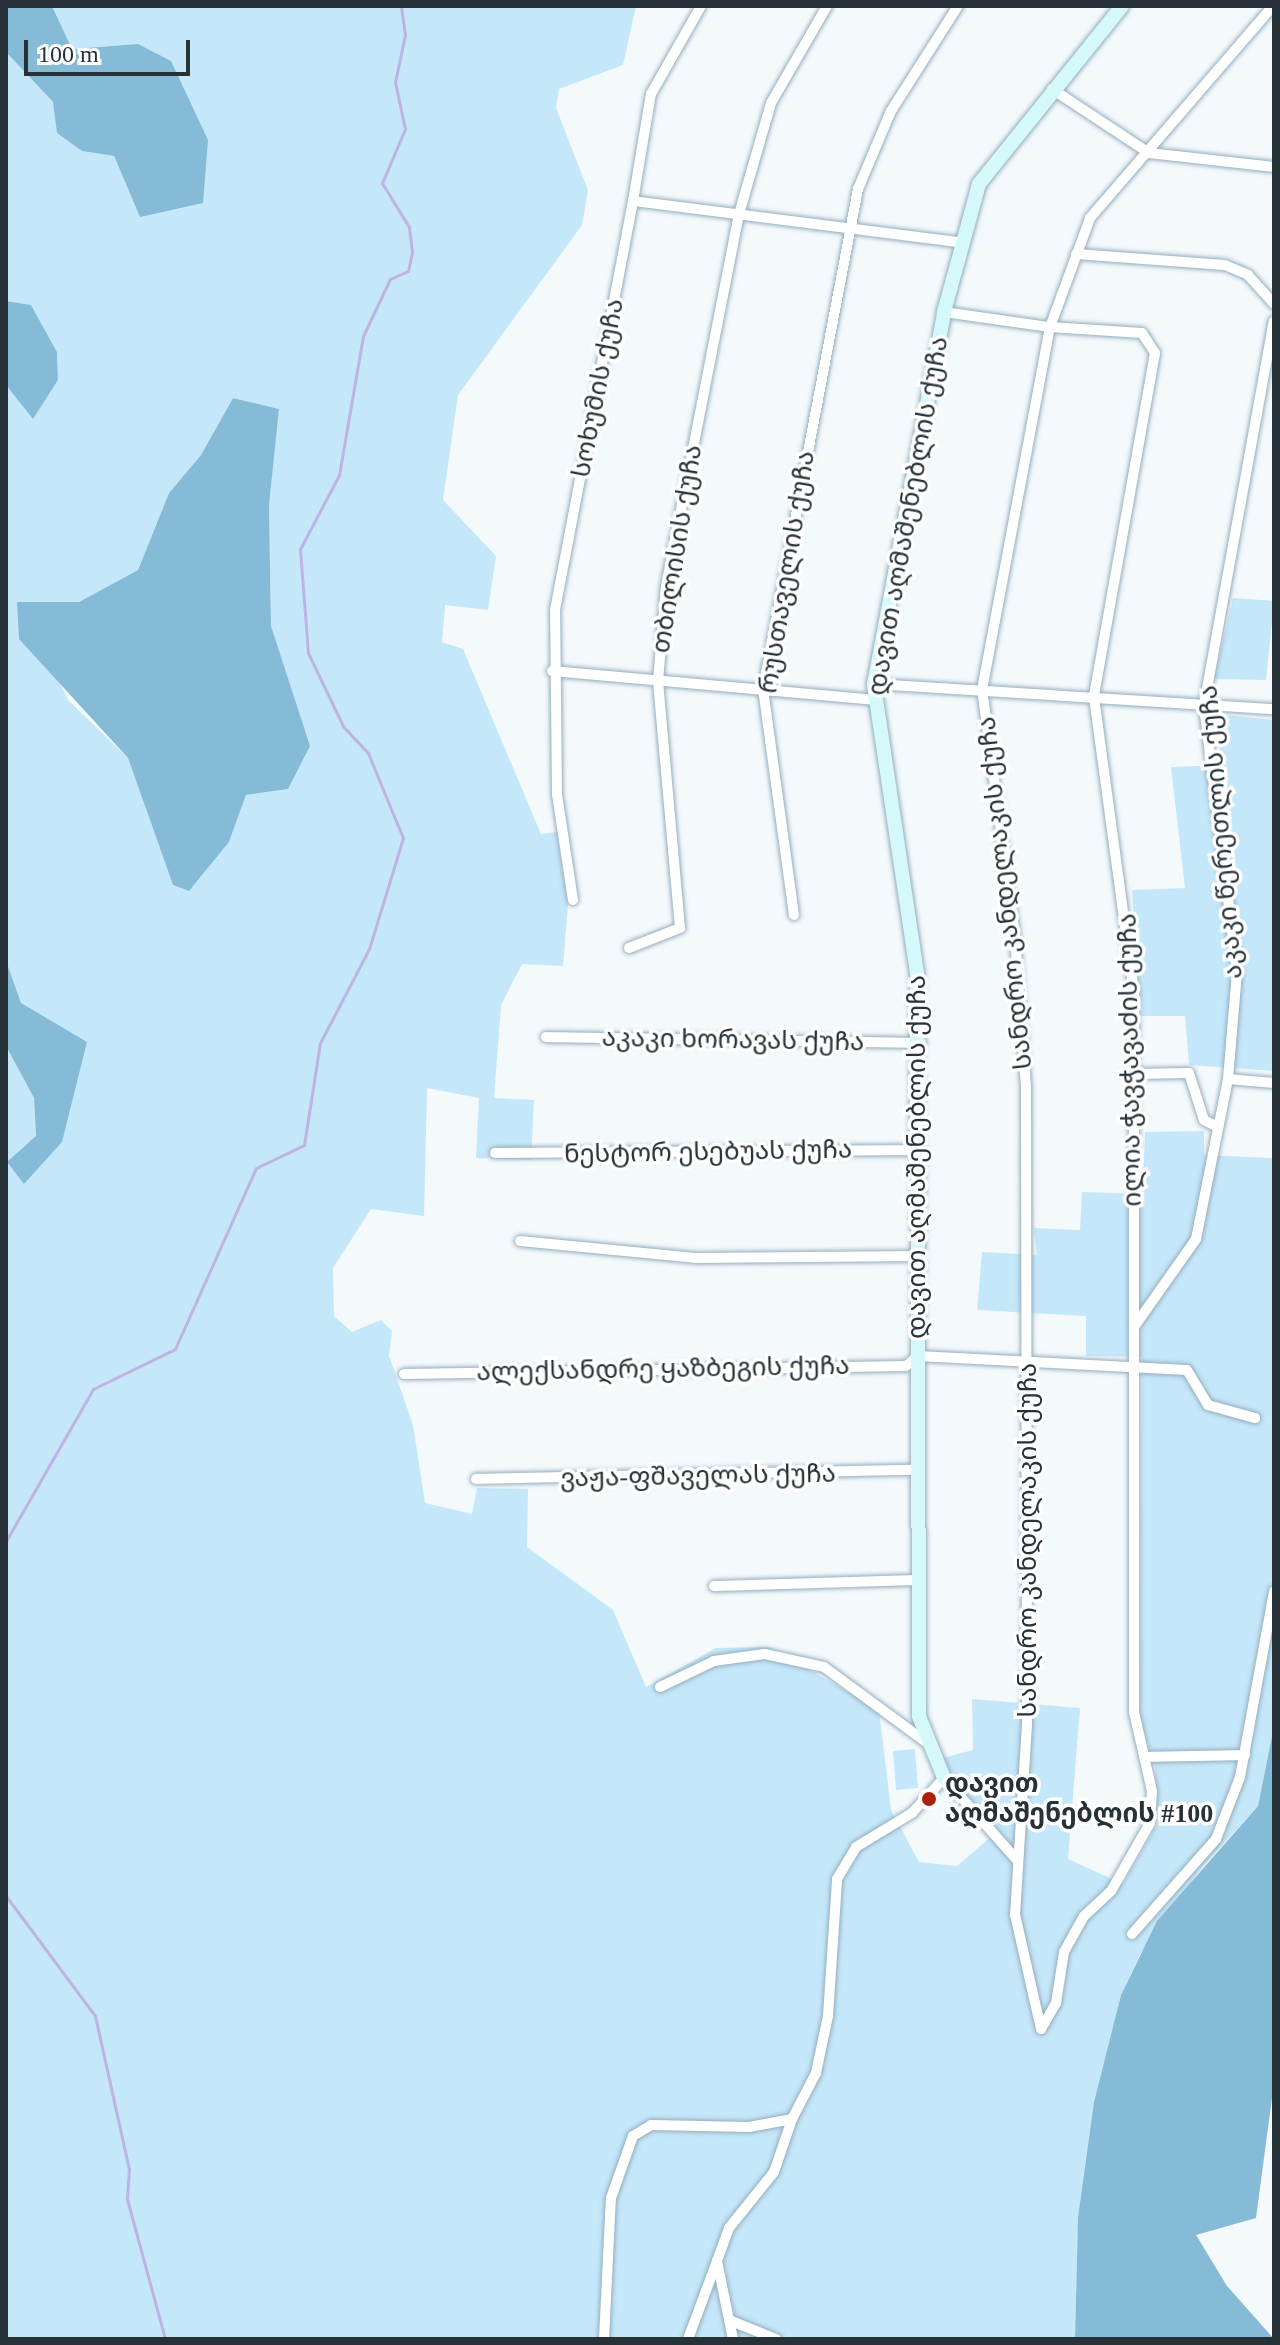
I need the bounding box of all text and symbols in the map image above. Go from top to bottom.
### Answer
scale bar [28,24,194,74]
text: 100 m [38,41,99,67]
street label: სოხუმის ქუჩა [565,296,631,480]
street label: დავით აღმაშენებლის ქუჩა [861,334,955,698]
street label: თბილისის ქუჩა [645,443,709,655]
street label: რუსთაველის ქუჩა [752,449,822,695]
street label: აკაკი წერეთლის ქუჩა [1193,684,1249,980]
street label: სანდრო კანდელაკის ქუჩა [971,715,1039,1071]
street label: ილია ჭავჭავაძის ქუჩა [1112,913,1148,1207]
street label: დავით აღმაშენებლის ქუჩა [901,975,933,1339]
street label: აკაკი ხორავას ქუჩა [602,1022,864,1058]
street label: ნესტორ ესებუას ქუჩა [564,1134,852,1170]
street label: ალექსანდრე ყაზბეგის ქუჩა [476,1350,850,1388]
street label: სანდრო კანდელაკის ქუჩა [1012,1363,1044,1717]
street label: ვაჟა-ფშაველას ქუჩა [560,1458,836,1494]
place label: დავით აღმაშენებლის #100 [945,1768,1213,1830]
marker: დავით აღმაშენებლის #100 [920,1790,938,1808]

